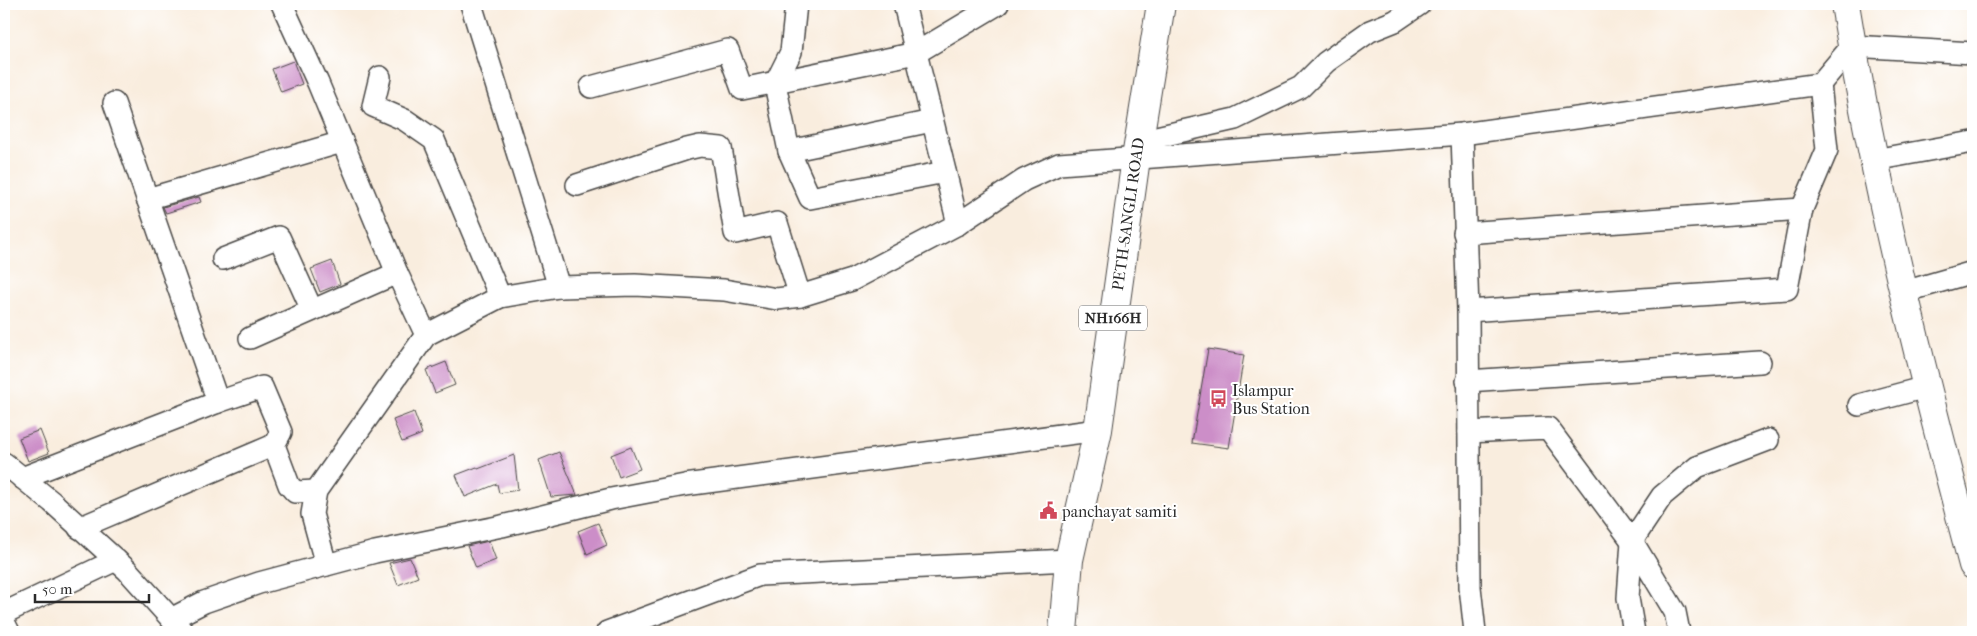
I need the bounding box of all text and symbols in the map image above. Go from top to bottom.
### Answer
street label: PETH-SANGLI ROAD [1108,136,1148,292]
road number: NH166H [1079,306,1147,330]
place label: Islampur Bus Station [1232,381,1310,418]
bus stop icon: Islampur Bus Station [1208,389,1228,409]
public building icon: panchayat samiti [1038,501,1058,521]
place label: panchayat samiti [1061,502,1177,521]
scale bar [35,571,149,603]
text: 50 m [42,580,73,598]

